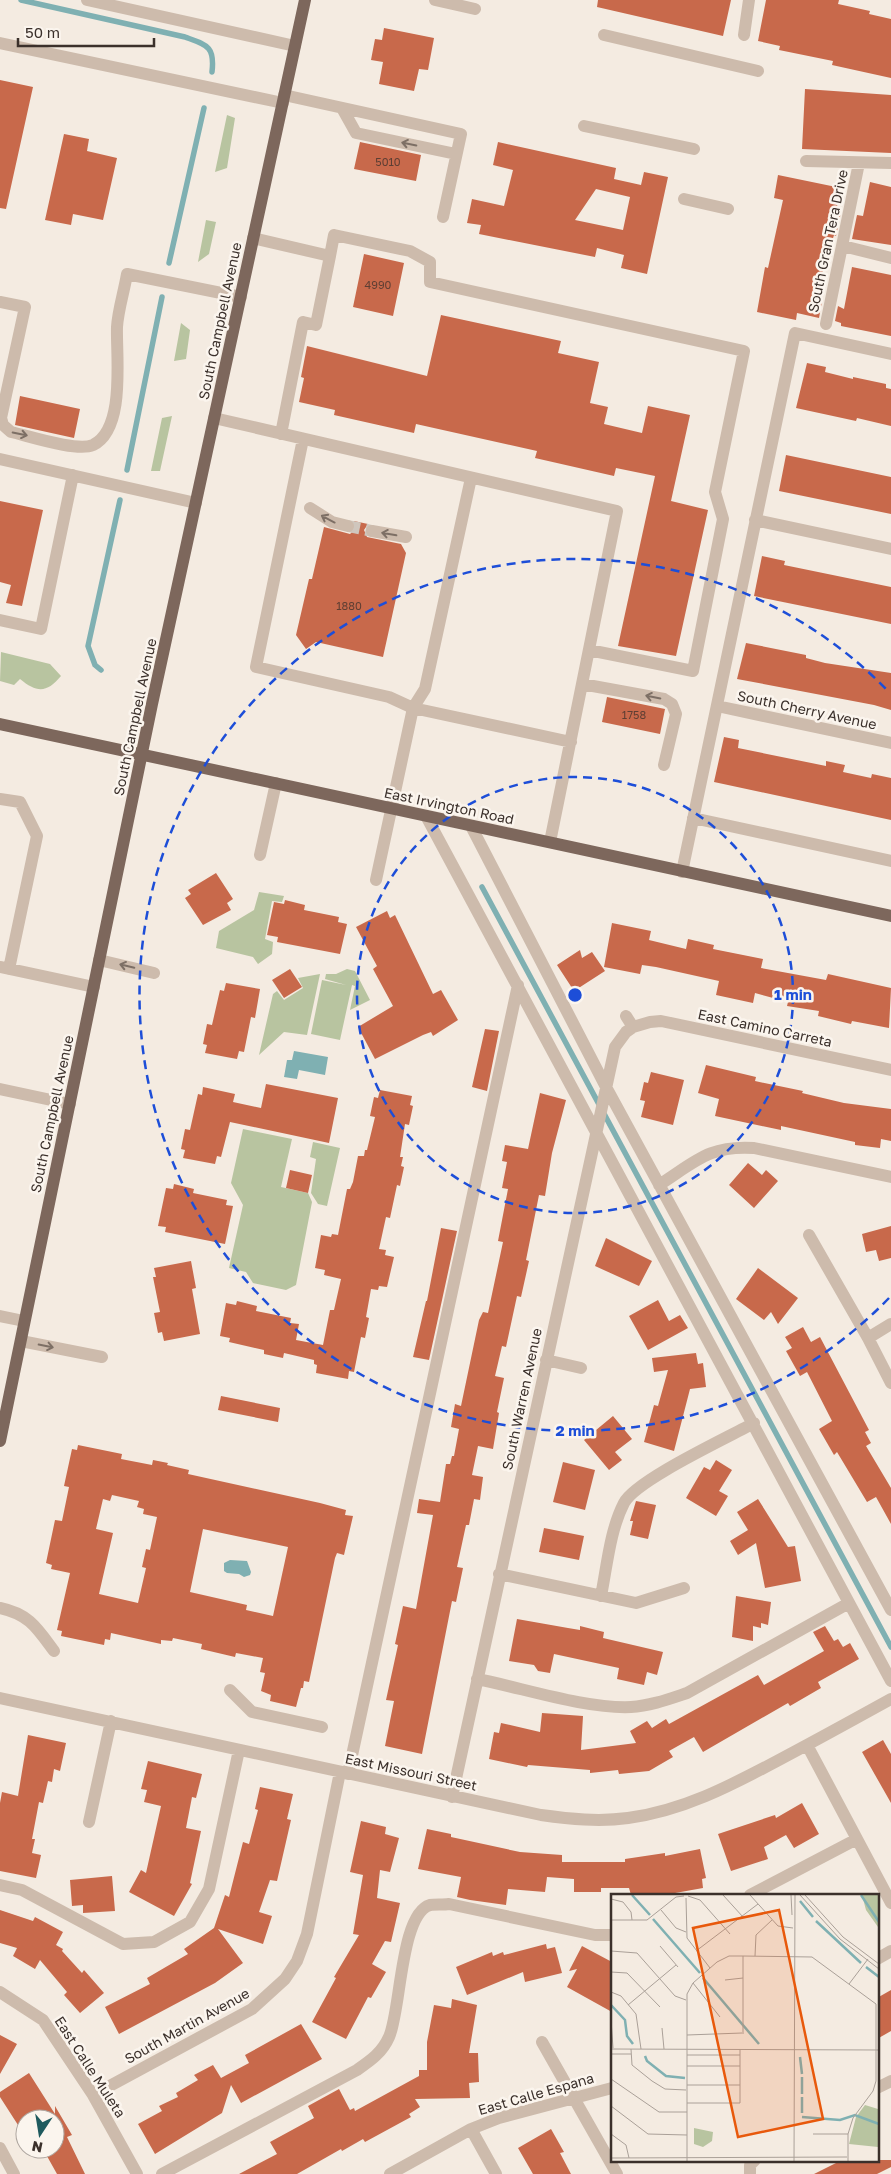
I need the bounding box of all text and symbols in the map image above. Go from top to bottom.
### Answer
scale bar [18,15,154,47]
text: 50 m [25,23,60,41]
one-way arrow [401,139,417,148]
house number: 5010 [375,155,401,168]
street label: South Gran Tera Drive [804,168,851,314]
street label: South Campbell Avenue [195,241,245,401]
house number: 4990 [365,278,392,291]
one-way arrow [11,430,27,439]
one-way arrow [321,514,336,523]
one-way arrow [381,529,397,539]
house number: 1880 [336,599,362,612]
street label: South Campbell Avenue [110,637,160,797]
street label: South Cherry Avenue [736,686,878,733]
one-way arrow [646,691,662,701]
house number: 1758 [622,708,646,721]
street label: East Irvington Road [383,783,516,828]
one-way arrow [119,961,135,970]
text: 1 min [774,985,812,1003]
centre of rings [566,986,584,1004]
street label: East Camino Carreta [696,1005,834,1050]
street label: South Campbell Avenue [27,1034,77,1194]
street label: South Warren Avenue [498,1326,545,1471]
one-way arrow [38,1342,54,1351]
text: 2 min [555,1421,595,1439]
street label: East Missouri Street [344,1749,479,1794]
inset map [611,1894,878,2162]
street label: South Martin Avenue [121,1984,252,2067]
street label: East Calle Muleta [51,2013,129,2120]
street label: East Calle Espana [476,2069,596,2118]
north arrow [15,2109,65,2159]
text: N [30,2138,44,2157]

